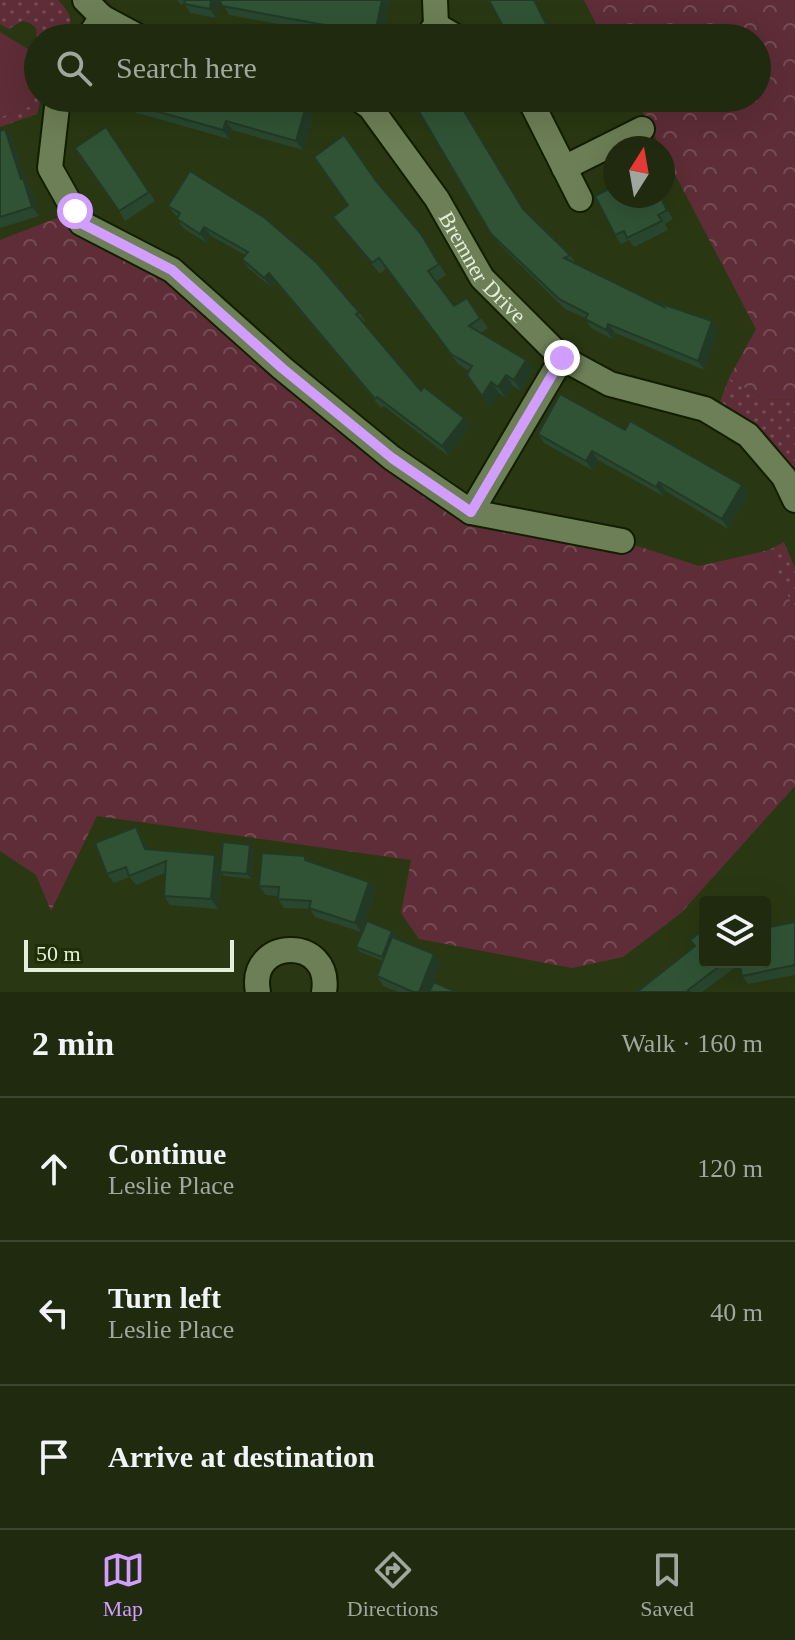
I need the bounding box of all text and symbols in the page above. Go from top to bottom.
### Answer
search box [24,24,771,112]
icon: search [52,46,96,90]
text: Search here [116,51,257,84]
north arrow [603,136,675,208]
route start [57,193,93,229]
street label: Bremner Drive [434,207,531,328]
route end [544,340,580,376]
map controls [699,896,771,968]
button: layers [699,896,771,968]
scale bar [24,936,234,972]
text: 50 m [36,941,81,966]
text: 2 min [32,1025,114,1062]
text: Walk · 160 m [621,1029,763,1058]
text: Continue [108,1137,226,1170]
icon: ahead [32,1147,76,1191]
text: 120 m [697,1154,763,1183]
text: Leslie Place [108,1171,234,1200]
text: Turn left [108,1281,221,1314]
icon: left [32,1291,76,1335]
text: 40 m [710,1298,763,1327]
text: Leslie Place [108,1315,234,1344]
icon: arrive [32,1435,76,1479]
text: Arrive at destination [108,1440,375,1473]
tab: Map [101,1548,145,1622]
tab: Directions [347,1548,438,1622]
tab: Saved [640,1548,694,1622]

